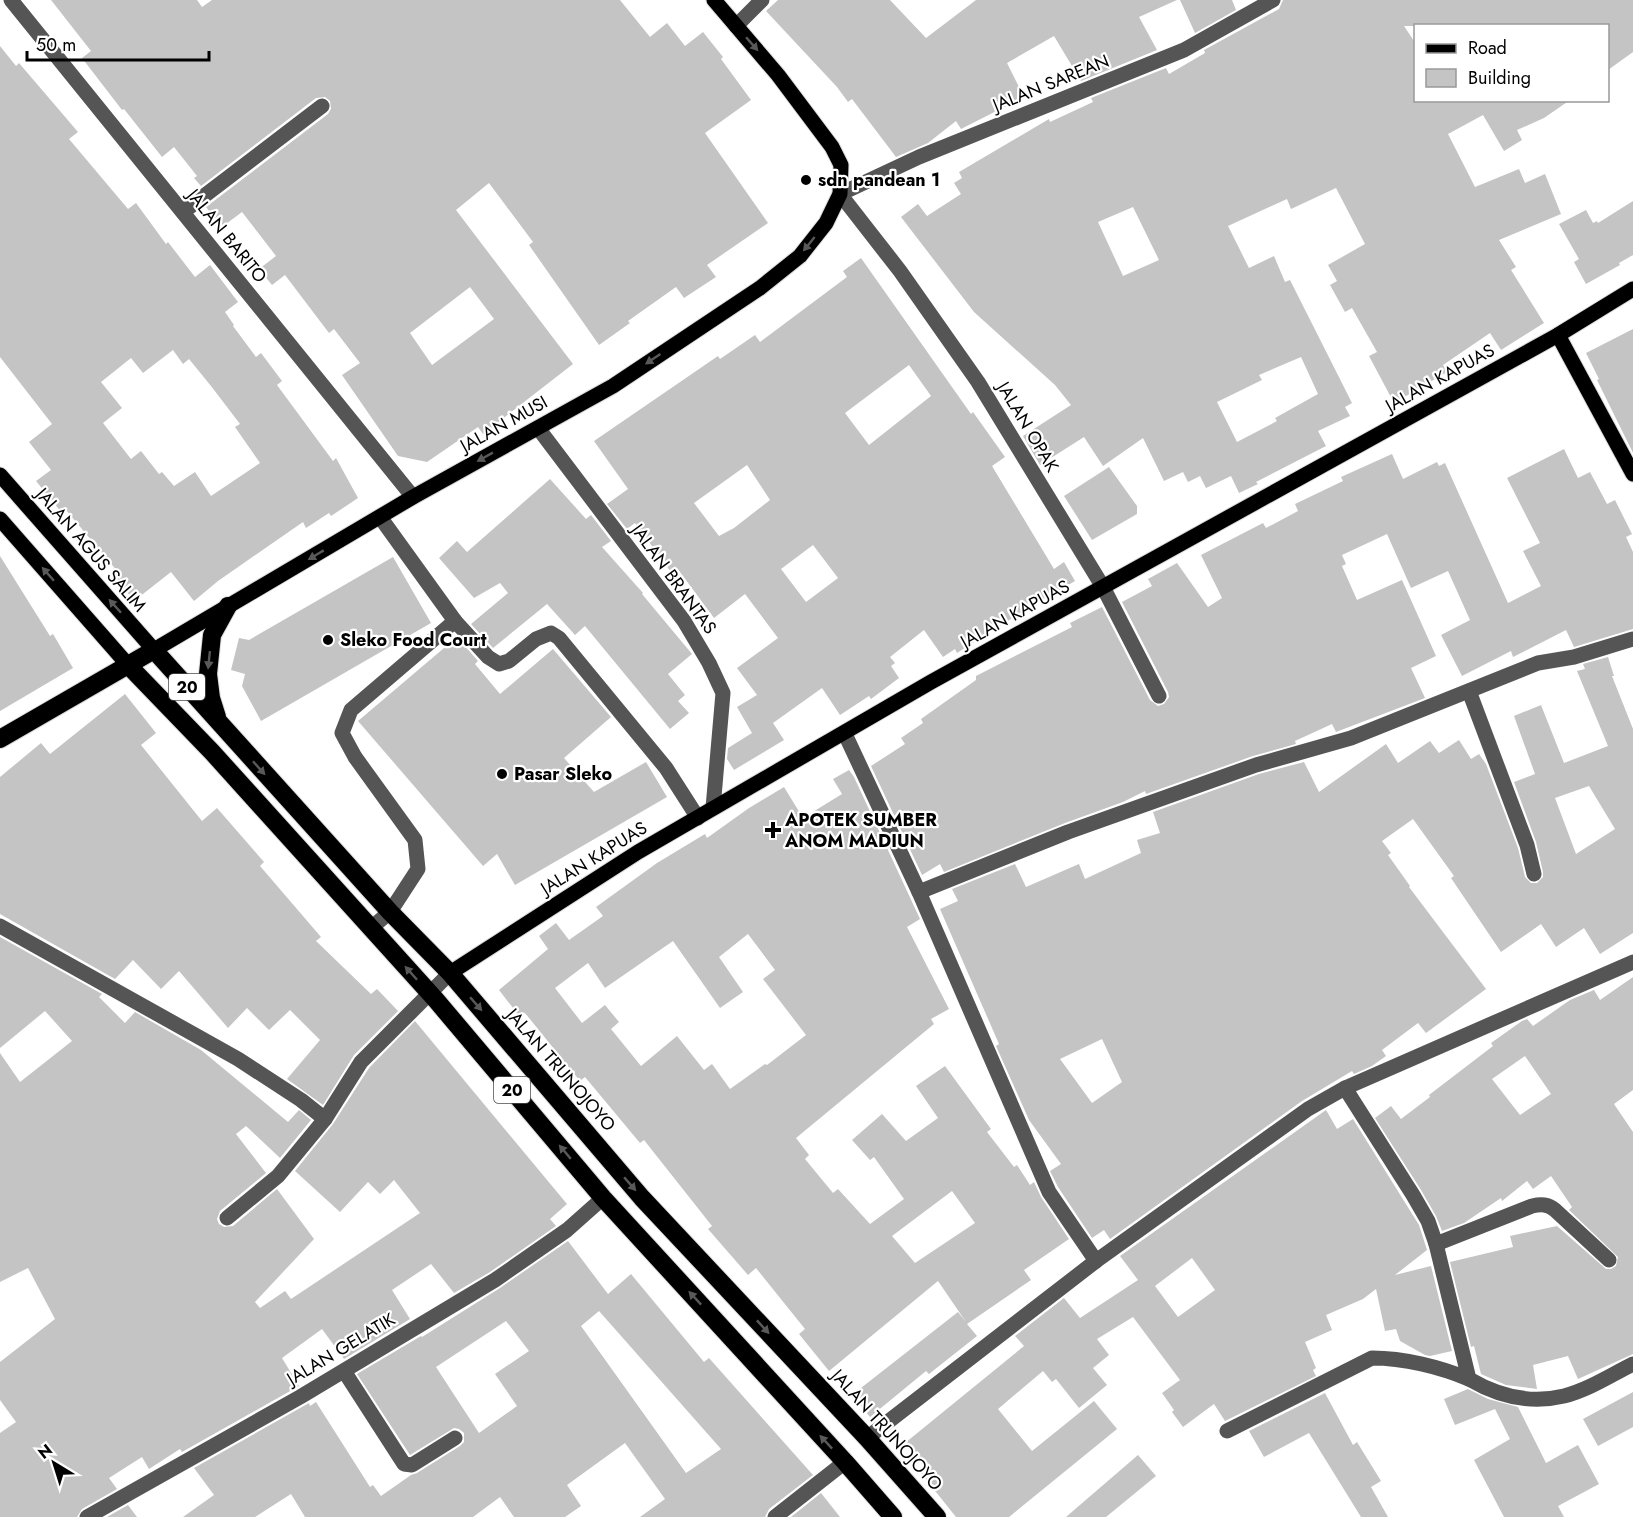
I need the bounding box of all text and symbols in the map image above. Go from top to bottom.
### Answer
scale bar [27,24,208,62]
legend [1414,24,1609,102]
text: 50 m [36,32,76,58]
text: Road [1468,35,1507,61]
one-way arrow [745,37,759,52]
street label: JALAN SAREAN [987,48,1113,119]
text: Building [1468,65,1531,91]
place label: sdn pandean 1 [818,167,940,193]
marker: sdn pandean 1 [799,173,813,187]
street label: JALAN BARITO [180,182,273,288]
one-way arrow [804,236,816,251]
street label: JALAN KAPUAS [1379,337,1499,420]
one-way arrow [645,353,661,364]
street label: JALAN OPAK [990,375,1066,478]
street label: JALAN MUSI [454,389,552,460]
one-way arrow [476,452,493,462]
street label: JALAN AGUS SALIM [28,481,152,618]
street label: JALAN BRANTAS [624,517,723,639]
one-way arrow [308,549,324,560]
one-way arrow [42,567,55,582]
street label: JALAN KAPUAS [954,573,1074,656]
one-way arrow [108,599,122,614]
place label: Sleko Food Court [340,627,487,653]
marker: Sleko Food Court [321,633,335,647]
one-way arrow [204,651,214,670]
road number: 20 [169,674,205,700]
one-way arrow [252,760,265,775]
place label: Pasar Sleko [514,761,613,787]
marker: Pasar Sleko [495,767,509,781]
place label: APOTEK SUMBER ANOM MADIUN [784,807,937,854]
street label: JALAN KAPUAS [534,815,652,902]
marker: APOTEK SUMBER ANOM MADIUN [766,823,780,837]
one-way arrow [404,965,418,980]
one-way arrow [470,996,483,1012]
street label: JALAN TRUNOJOYO [499,1001,622,1137]
road number: 20 [494,1077,530,1103]
one-way arrow [559,1145,572,1160]
one-way arrow [624,1176,637,1192]
one-way arrow [689,1291,702,1306]
street label: JALAN GELATIK [280,1306,401,1393]
one-way arrow [756,1320,770,1334]
street label: JALAN TRUNOJOYO [824,1362,949,1496]
north arrow [24,1433,84,1493]
one-way arrow [820,1435,834,1449]
text: N [33,1439,57,1465]

